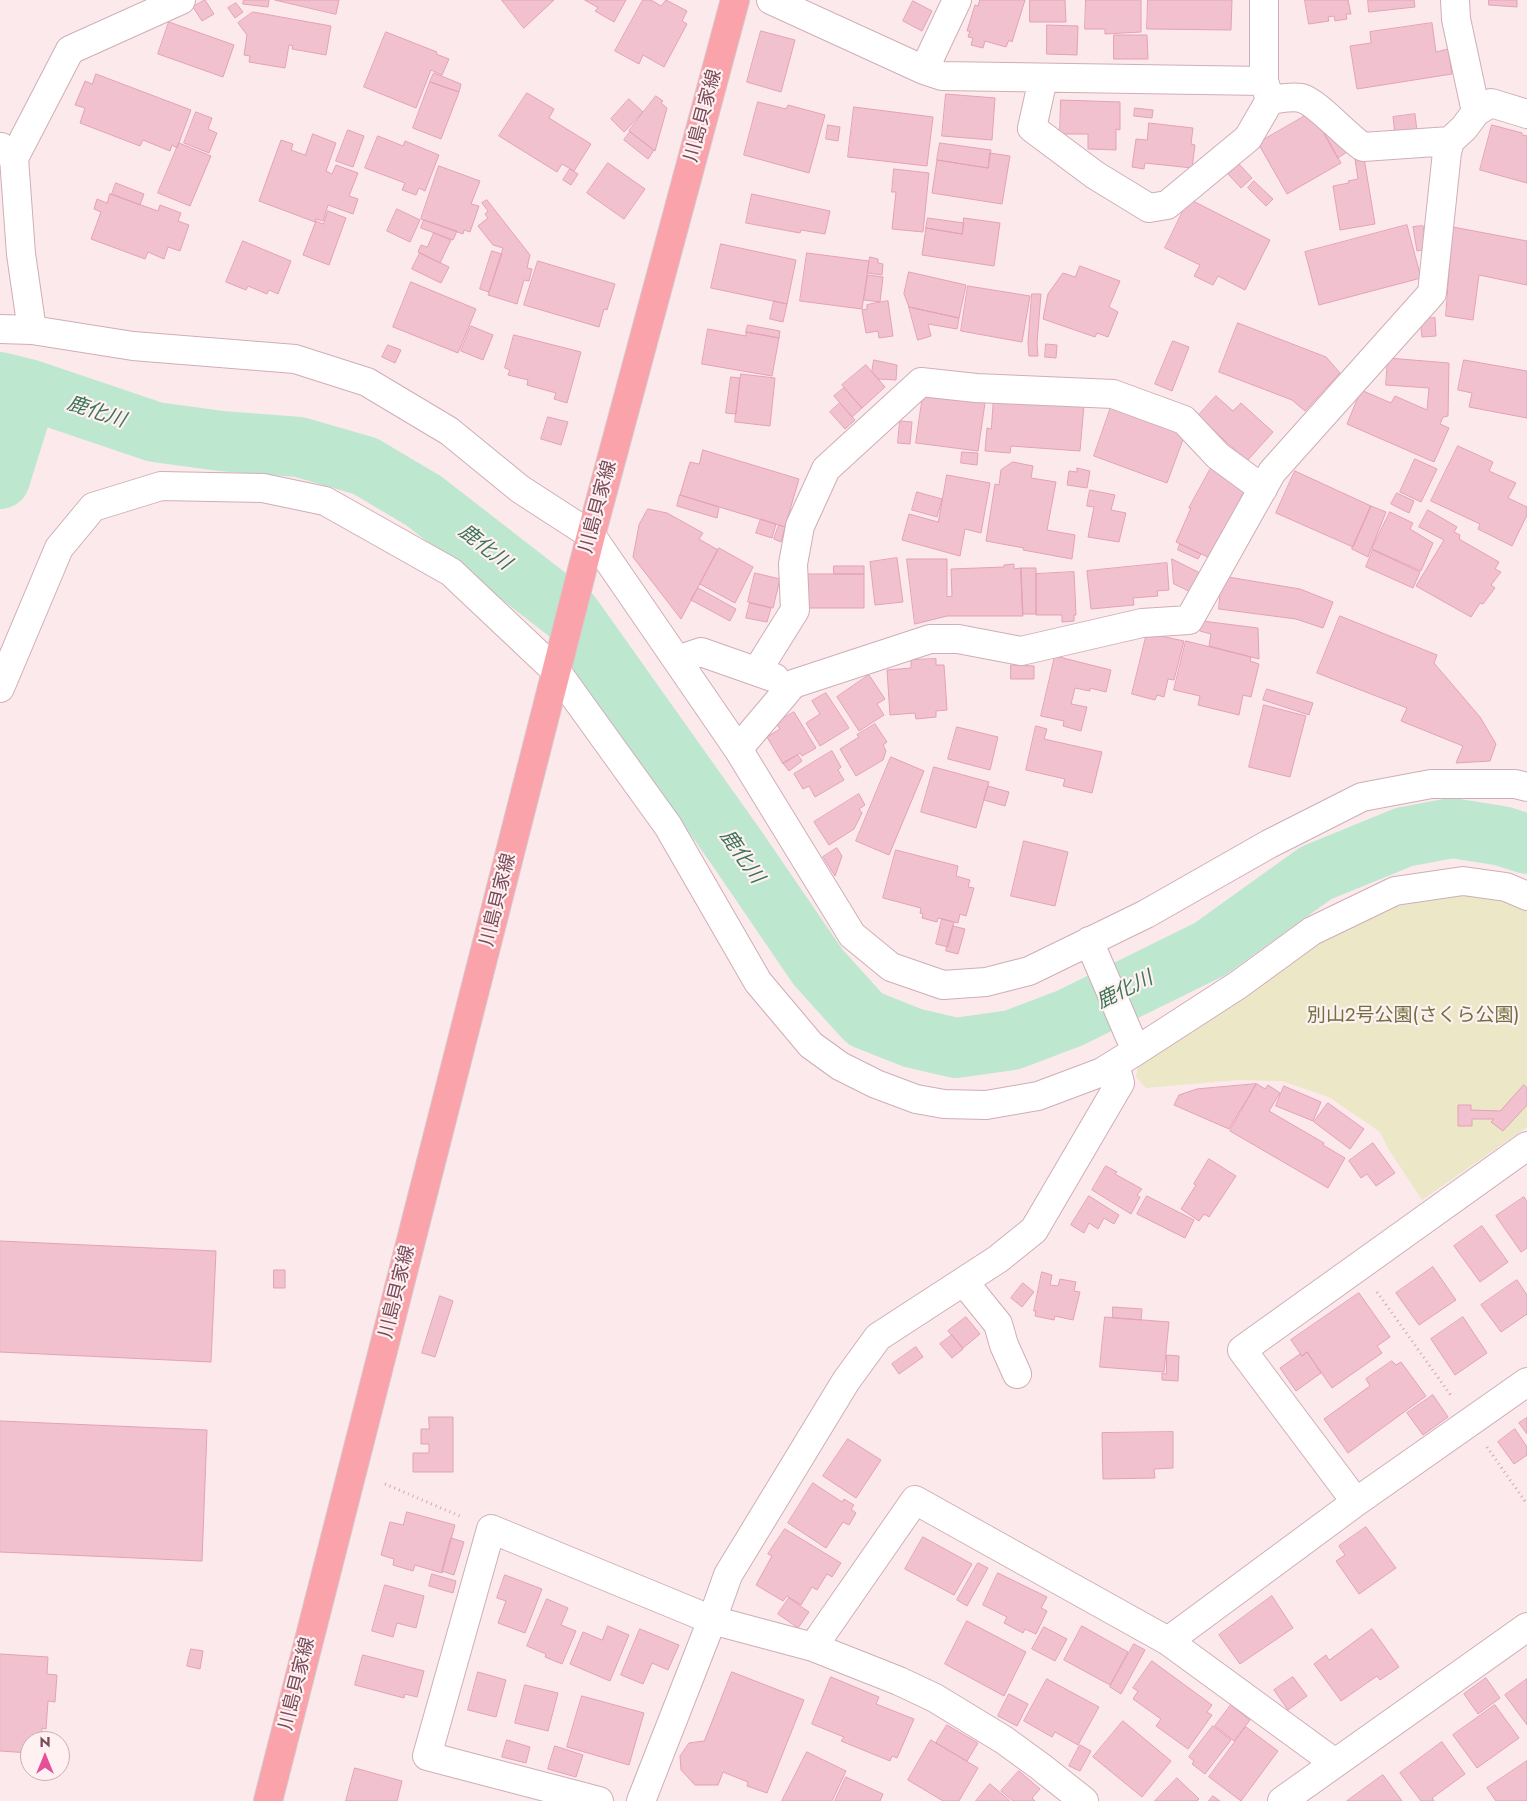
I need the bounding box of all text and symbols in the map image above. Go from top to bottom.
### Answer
street label: 川島貝家線 [681,67,727,165]
water label: 鹿化川 [64,392,128,434]
street label: 川島貝家線 [576,458,622,556]
water label: 鹿化川 [453,520,515,576]
water label: 鹿化川 [714,826,768,888]
street label: 川島貝家線 [476,851,522,949]
water label: 鹿化川 [1093,967,1157,1015]
park label: 別山2号公園(さくら公園) [1307,1005,1519,1027]
street label: 川島貝家線 [375,1243,421,1341]
street label: 川島貝家線 [275,1635,321,1733]
north arrow [20,1731,70,1781]
text: N [39,1732,51,1752]

